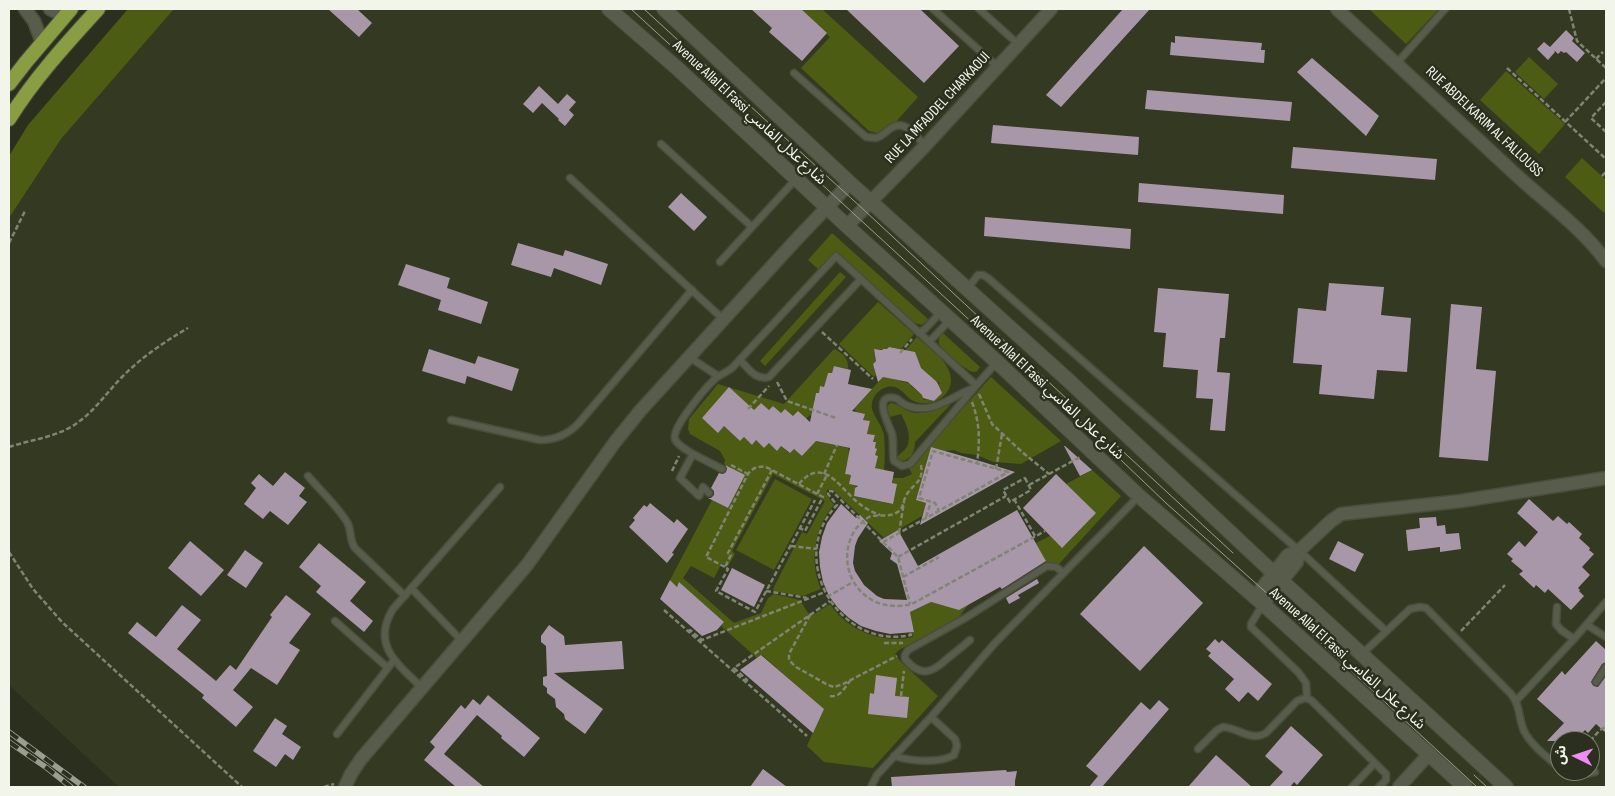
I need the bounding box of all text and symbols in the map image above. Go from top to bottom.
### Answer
street label: Avenue Allal El Fassi شارع علال الفاسي [668,37,830,189]
street label: RUE LA MFADDEL CHARKAOUI [882,48,994,168]
street label: RUE ABDELKARIM AL FALLOUSS [1421,63,1547,181]
street label: Avenue Allal El Fassi شارع علال الفاسي [966,312,1128,464]
street label: Avenue Allal El Fassi شارع علال الفاسي [1265,584,1429,734]
north arrow [1550,731,1600,781]
text: ش [1551,745,1570,765]

